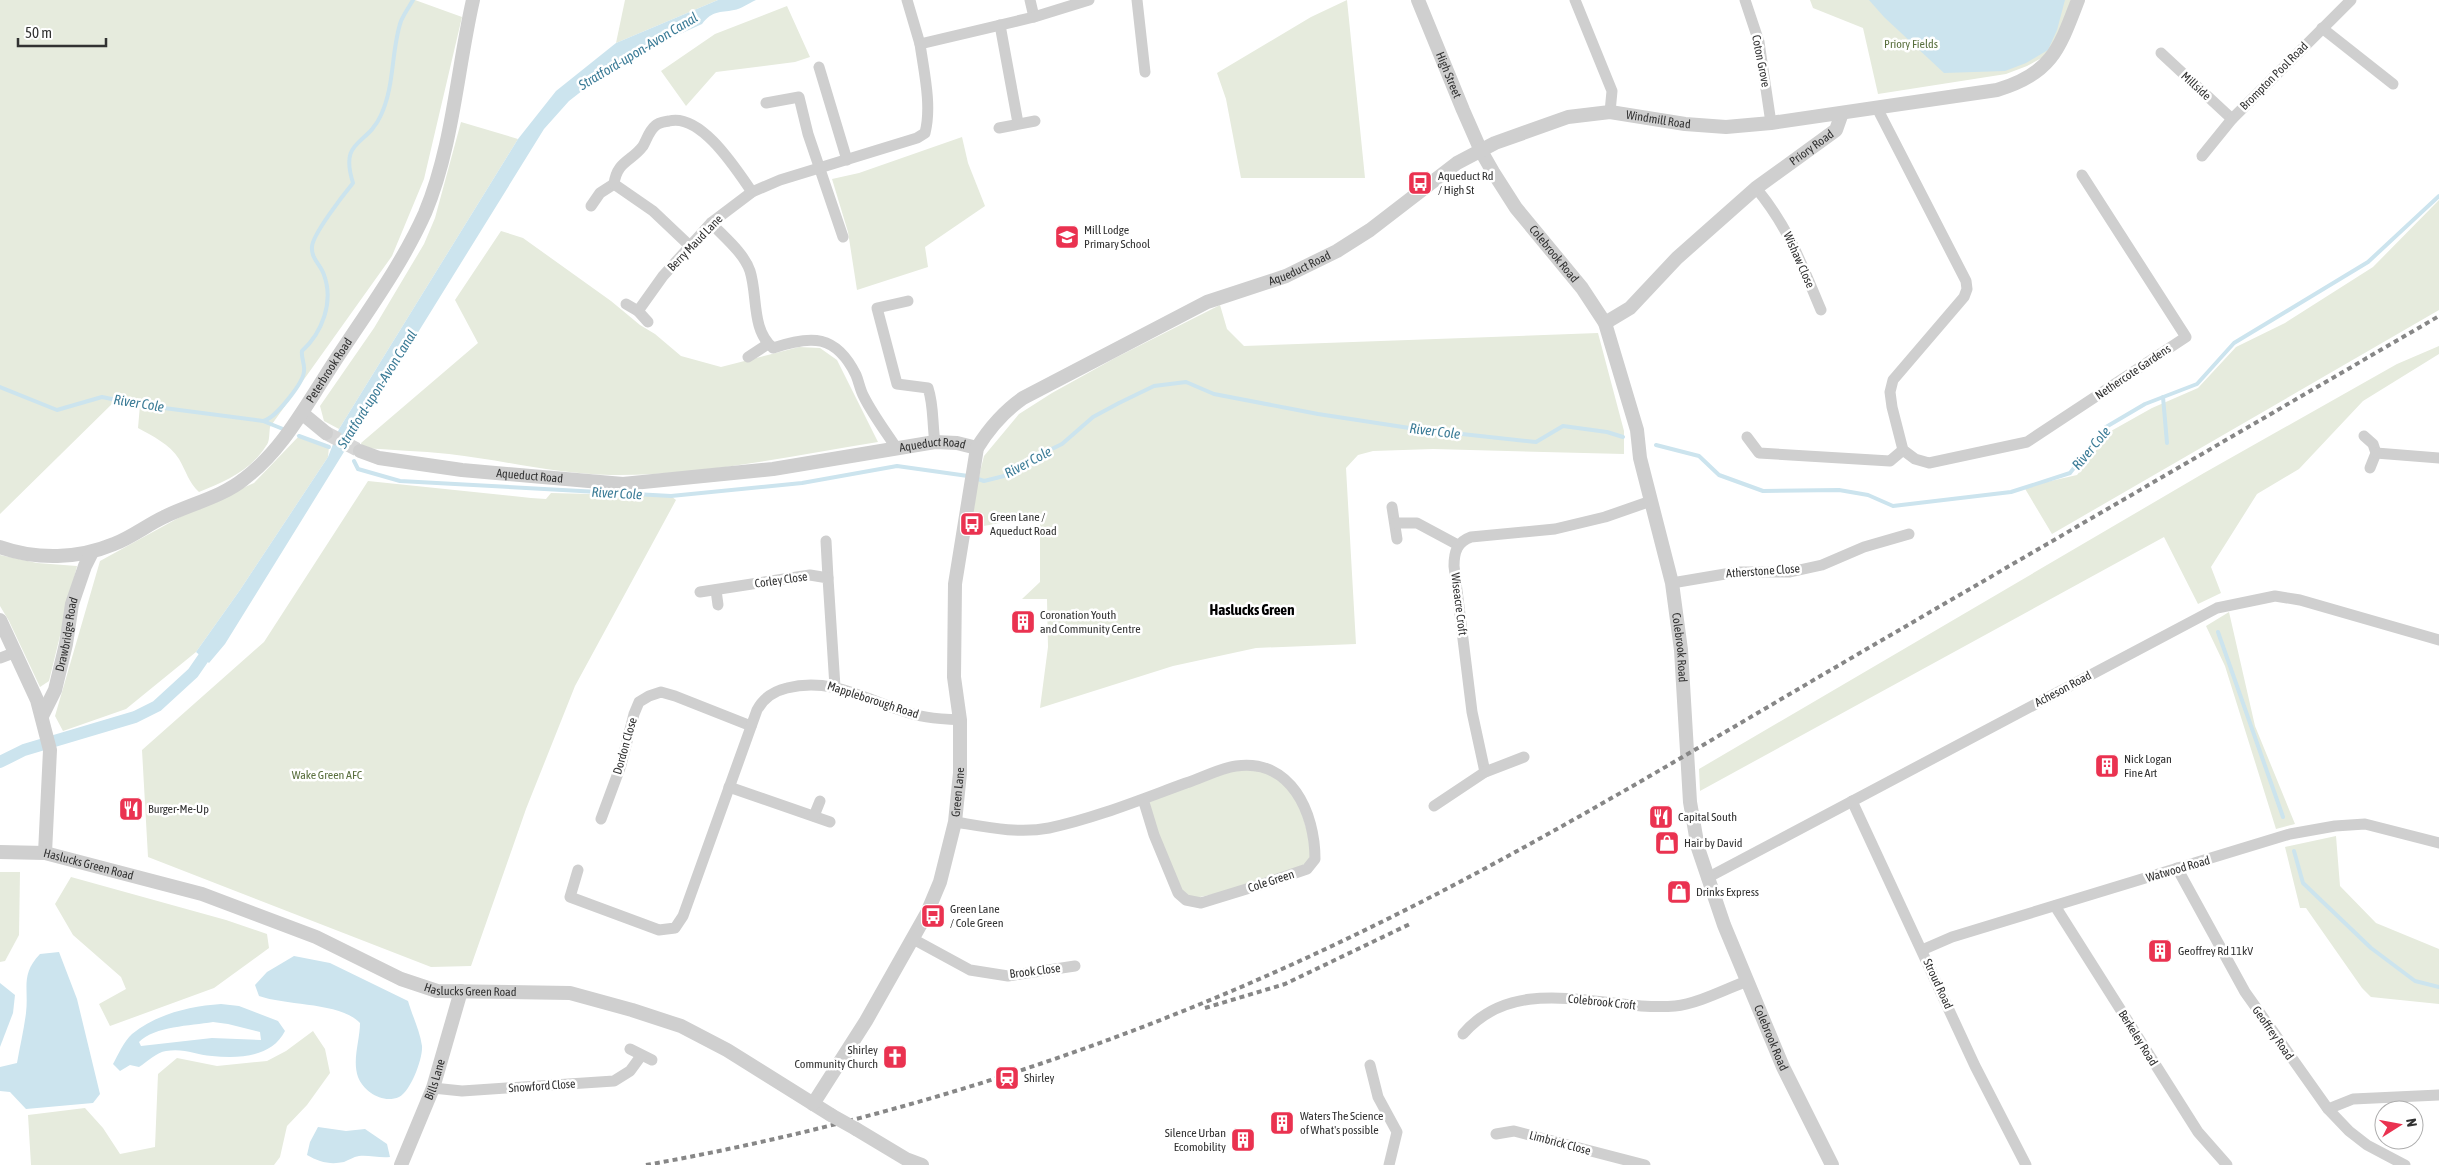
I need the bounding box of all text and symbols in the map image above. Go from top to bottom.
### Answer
water label: Stratford-upon-Avon Canal [575,9,701,93]
scale bar [18,15,105,47]
text: 50 m [25,24,52,41]
street label: Coton Grove [1749,34,1773,88]
park label: Priory Fields [1884,37,1938,51]
street label: Brompton Pool Road [2237,39,2311,113]
street label: High Street [1433,50,1465,101]
street label: Millside [2178,69,2214,103]
street label: Windmill Road [1625,108,1691,131]
street label: Priory Road [1787,127,1836,168]
place label: Aqueduct Rd / High St [1438,169,1493,197]
bus stop icon: Aqueduct Rd / High St [1407,170,1433,196]
street label: Berry Maud Lane [665,212,725,274]
street label: Colebrook Road [1526,222,1582,285]
place label: Mill Lodge Primary School [1084,223,1151,251]
school or university icon: Mill Lodge Primary School [1054,224,1080,250]
street label: Wishaw Close [1780,230,1818,290]
street label: Aqueduct Road [1267,248,1333,288]
water label: Stratford-upon-Avon Canal [334,327,420,452]
street label: Peterbrook Road [303,335,355,405]
street label: Nethercote Gardens [2093,342,2173,402]
water label: River Cole [113,391,165,415]
water label: River Cole [1409,420,1461,442]
water label: River Cole [2068,423,2114,473]
street label: Aqueduct Road [898,435,967,455]
water label: River Cole [1002,443,1054,481]
street label: Aqueduct Road [496,466,564,486]
water label: River Cole [591,484,643,502]
place label: Green Lane / Aqueduct Road [990,510,1057,538]
bus stop icon: Green Lane / Aqueduct Road [959,511,985,537]
street label: Atherstone Close [1726,561,1800,581]
street label: Corley Close [754,569,808,591]
street label: Wiseacre Croft [1448,572,1470,637]
street label: Drawbridge Road [53,595,81,673]
district label: Haslucks Green [1210,601,1294,618]
place label: Coronation Youth and Community Centre [1040,608,1141,636]
building icon: Coronation Youth and Community Centre [1010,609,1036,635]
street label: Colebrook Road [1669,612,1690,683]
street label: Acheson Road [2032,668,2094,710]
street label: Mappleborough Road [825,679,921,721]
street label: Dordon Close [610,716,640,776]
place label: Nick Logan Fine Art [2124,752,2172,780]
building icon: Nick Logan Fine Art [2094,753,2120,779]
street label: Green Lane [949,767,967,818]
park label: Wake Green AFC [292,768,363,782]
restaurant icon: Burger-Me-Up [118,796,144,822]
place label: Burger-Me-Up [148,802,209,816]
restaurant icon: Capital South [1648,804,1674,830]
place label: Capital South [1678,810,1737,824]
shop icon: Hair by David [1654,830,1680,856]
place label: Hair by David [1684,836,1742,850]
street label: Haslucks Green Road [42,846,135,883]
street label: Watwood Road [2144,853,2212,885]
street label: Cole Green [1246,867,1296,895]
shop icon: Drinks Express [1666,879,1692,905]
place label: Drinks Express [1696,885,1759,899]
place label: Green Lane / Cole Green [950,902,1003,930]
bus stop icon: Green Lane / Cole Green [920,903,946,929]
building icon: Geoffrey Rd 11kV [2147,938,2173,964]
place label: Geoffrey Rd 11kV [2178,944,2253,958]
street label: Stroud Road [1920,957,1956,1011]
street label: Brook Close [1009,961,1061,981]
street label: Haslucks Green Road [422,980,517,999]
street label: Colebrook Croft [1567,991,1637,1013]
street label: Colebrook Road [1751,1003,1791,1073]
street label: Geoffrey Road [2249,1003,2297,1063]
street label: Berkeley Road [2115,1008,2161,1068]
place label: Shirley Community Church [794,1043,878,1071]
church icon: Shirley Community Church [882,1044,908,1070]
street label: Bills Lane [422,1057,448,1102]
station icon: Shirley [994,1065,1020,1091]
place label: Shirley [1024,1071,1055,1085]
street label: Snowford Close [508,1077,576,1095]
north arrow [2374,1100,2424,1150]
place label: Waters The Science of What's possible [1300,1109,1383,1137]
building icon: Waters The Science of What's possible [1269,1110,1295,1136]
text: N [2403,1117,2420,1128]
place label: Silence Urban Ecomobility [1165,1126,1226,1154]
building icon: Silence Urban Ecomobility [1230,1127,1256,1153]
street label: Limbrick Close [1528,1128,1592,1158]

